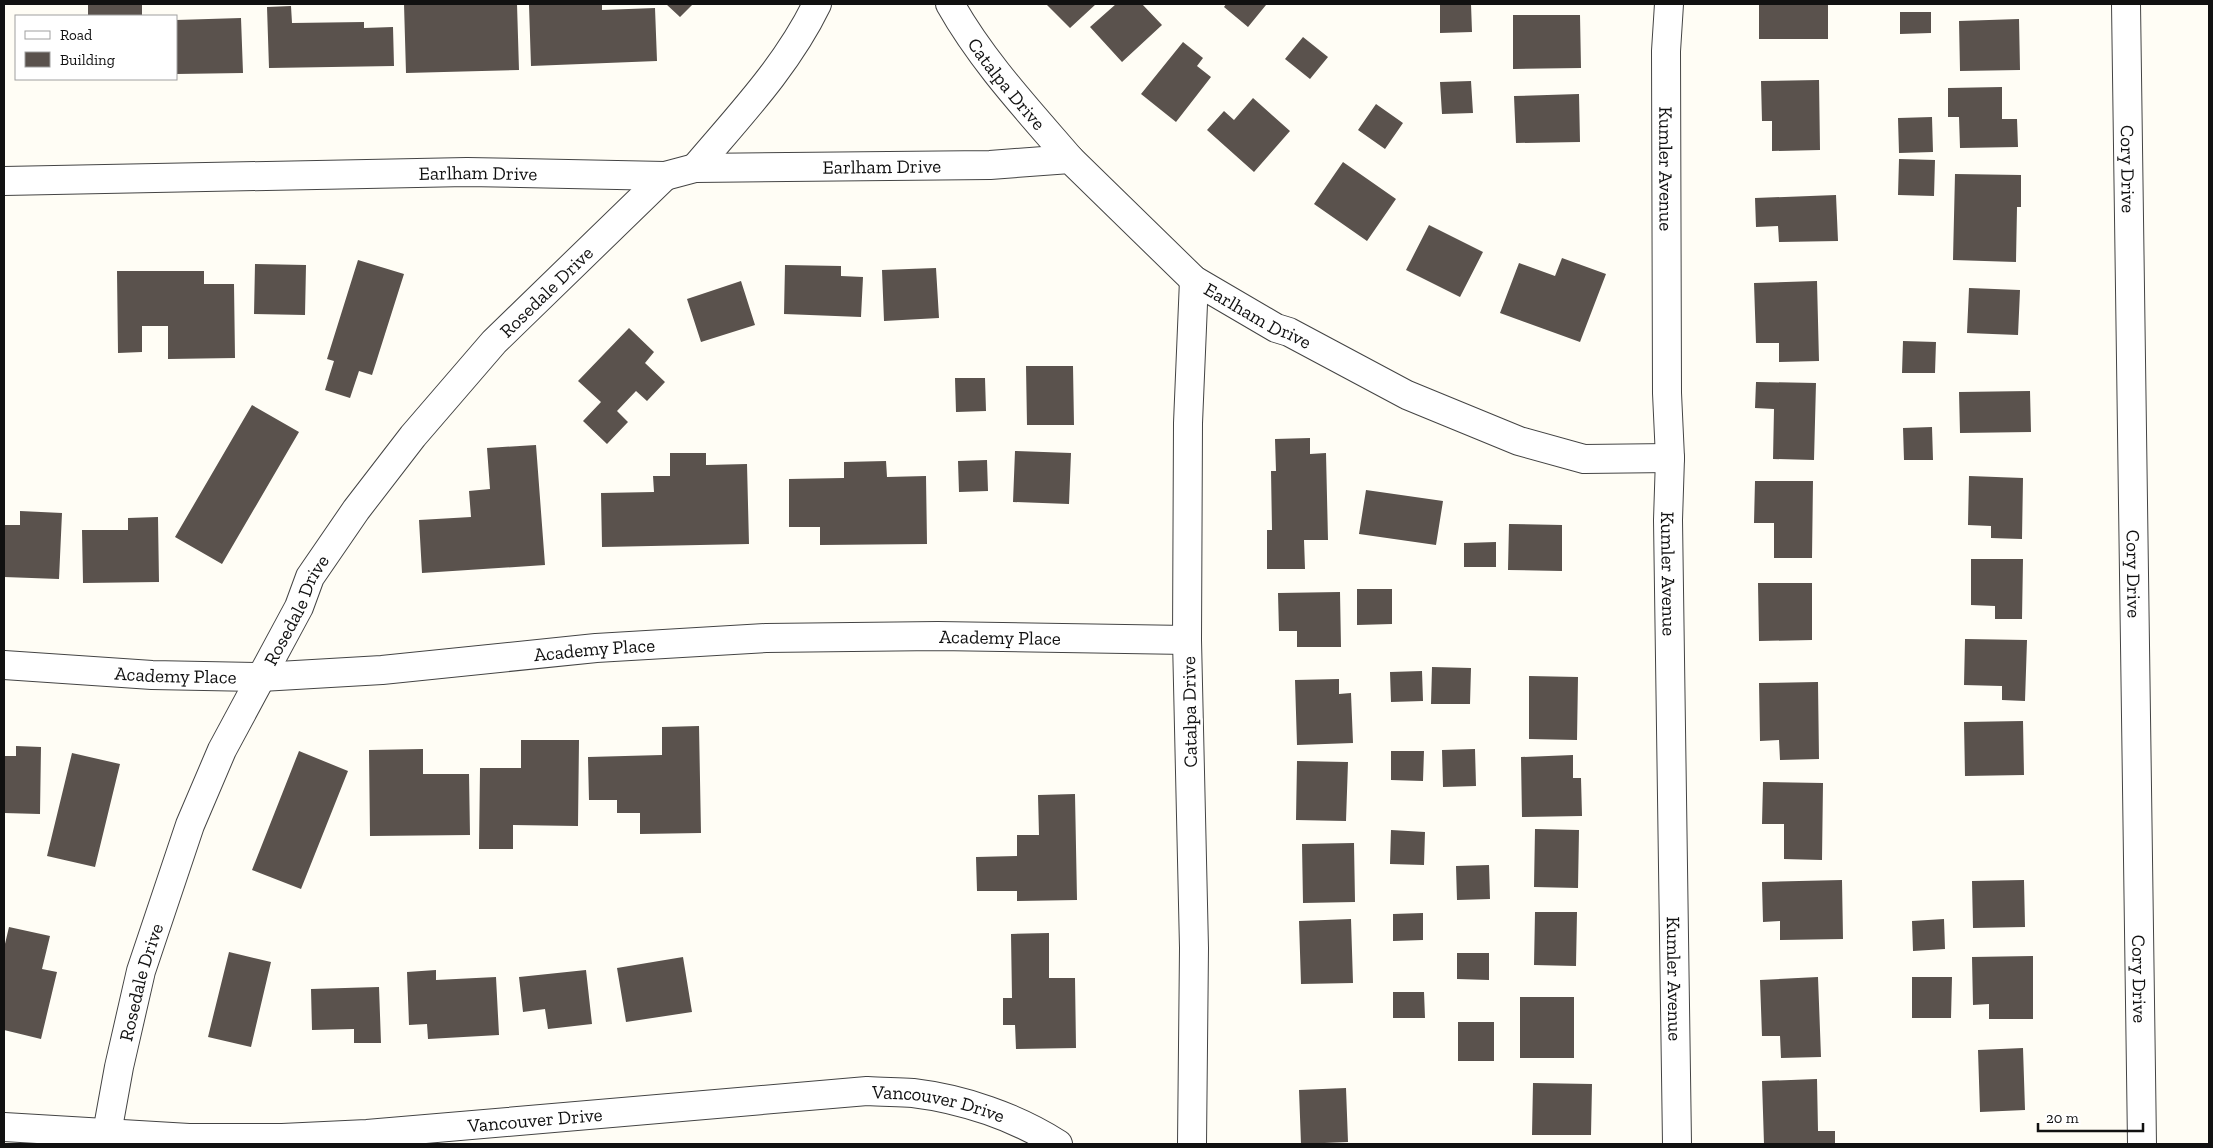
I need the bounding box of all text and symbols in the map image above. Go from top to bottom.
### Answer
legend [15,15,178,80]
text: Road [60,26,93,44]
street label: Catalpa Drive [963,33,1050,135]
text: Building [60,51,115,69]
street label: Kumler Avenue [1654,106,1678,231]
street label: Cory Drive [2116,125,2140,213]
street label: Earlham Drive [822,154,941,179]
street label: Earlham Drive [418,161,537,185]
street label: Rosedale Drive [495,241,598,342]
street label: Earlham Drive [1200,278,1315,354]
street label: Kumler Avenue [1656,511,1681,636]
street label: Cory Drive [2121,530,2146,618]
street label: Rosedale Drive [259,550,334,669]
street label: Academy Place [939,625,1061,650]
street label: Academy Place [533,634,656,666]
street label: Catalpa Drive [1177,656,1202,768]
street label: Academy Place [114,662,237,689]
street label: Kumler Avenue [1662,916,1687,1041]
street label: Rosedale Drive [114,920,168,1043]
street label: Cory Drive [2127,935,2151,1023]
street label: Vancouver Drive [871,1080,1008,1128]
scale bar [2038,1100,2143,1132]
street label: Vancouver Drive [466,1103,603,1137]
text: 20 m [2046,1109,2079,1127]

